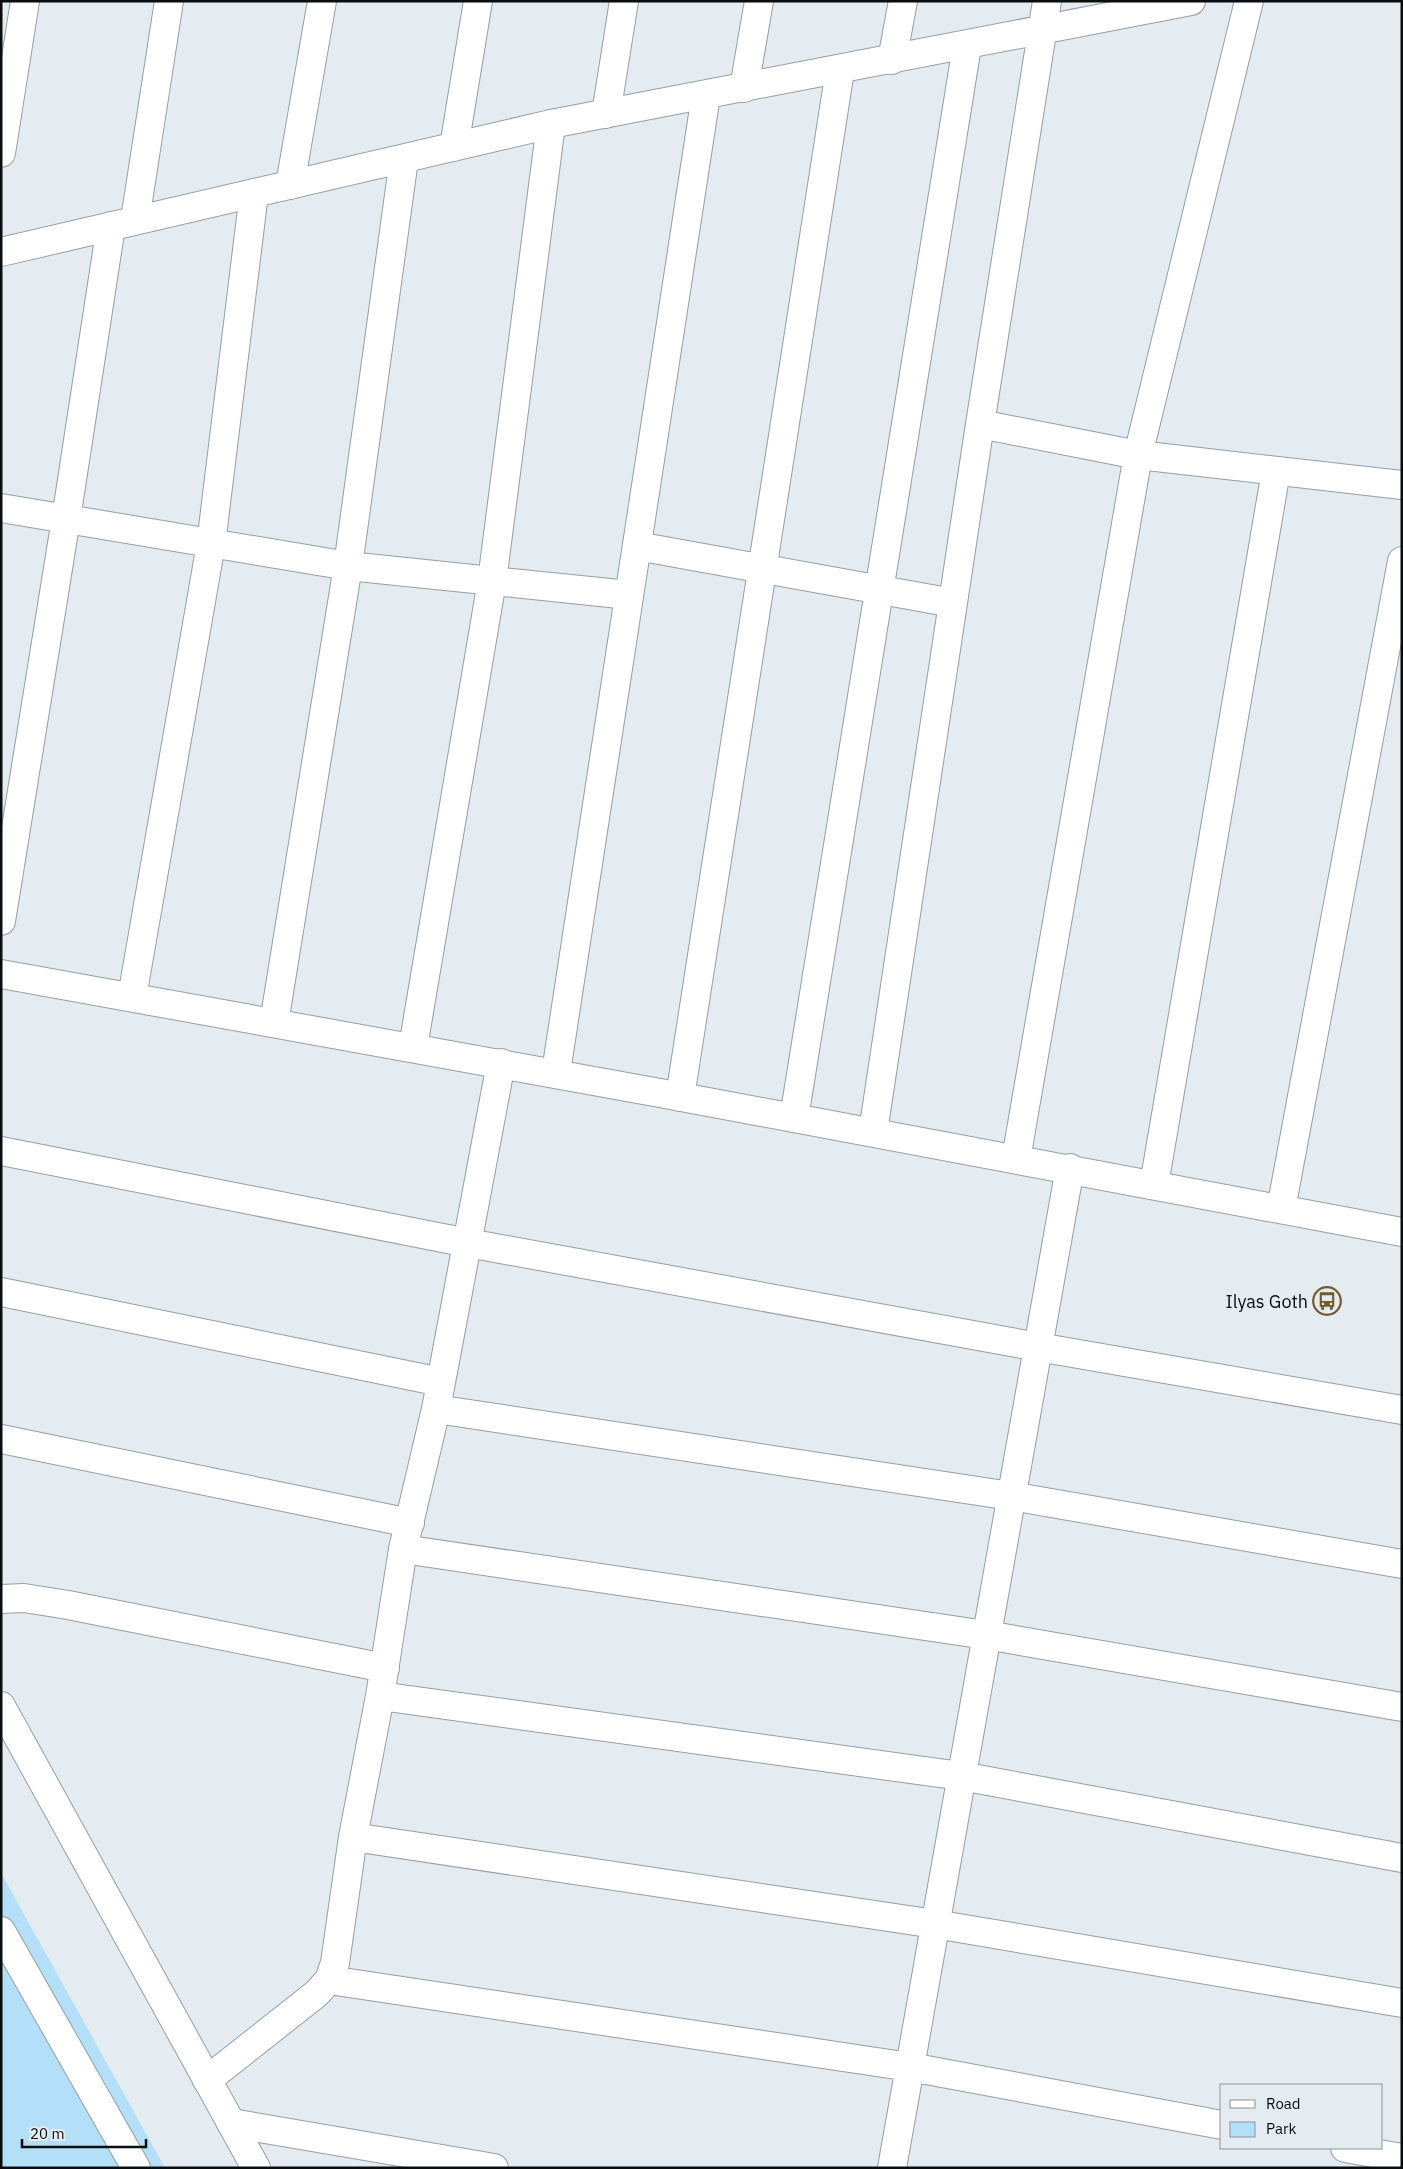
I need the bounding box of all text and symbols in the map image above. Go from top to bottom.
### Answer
bus stop icon: Ilyas Goth [1312,1286,1342,1316]
place label: Ilyas Goth [1226,1290,1308,1313]
legend [1220,2084,1383,2149]
text: Road [1266,2094,1301,2113]
scale bar [22,2116,146,2148]
text: Park [1266,2119,1296,2138]
text: 20 m [30,2124,65,2143]

